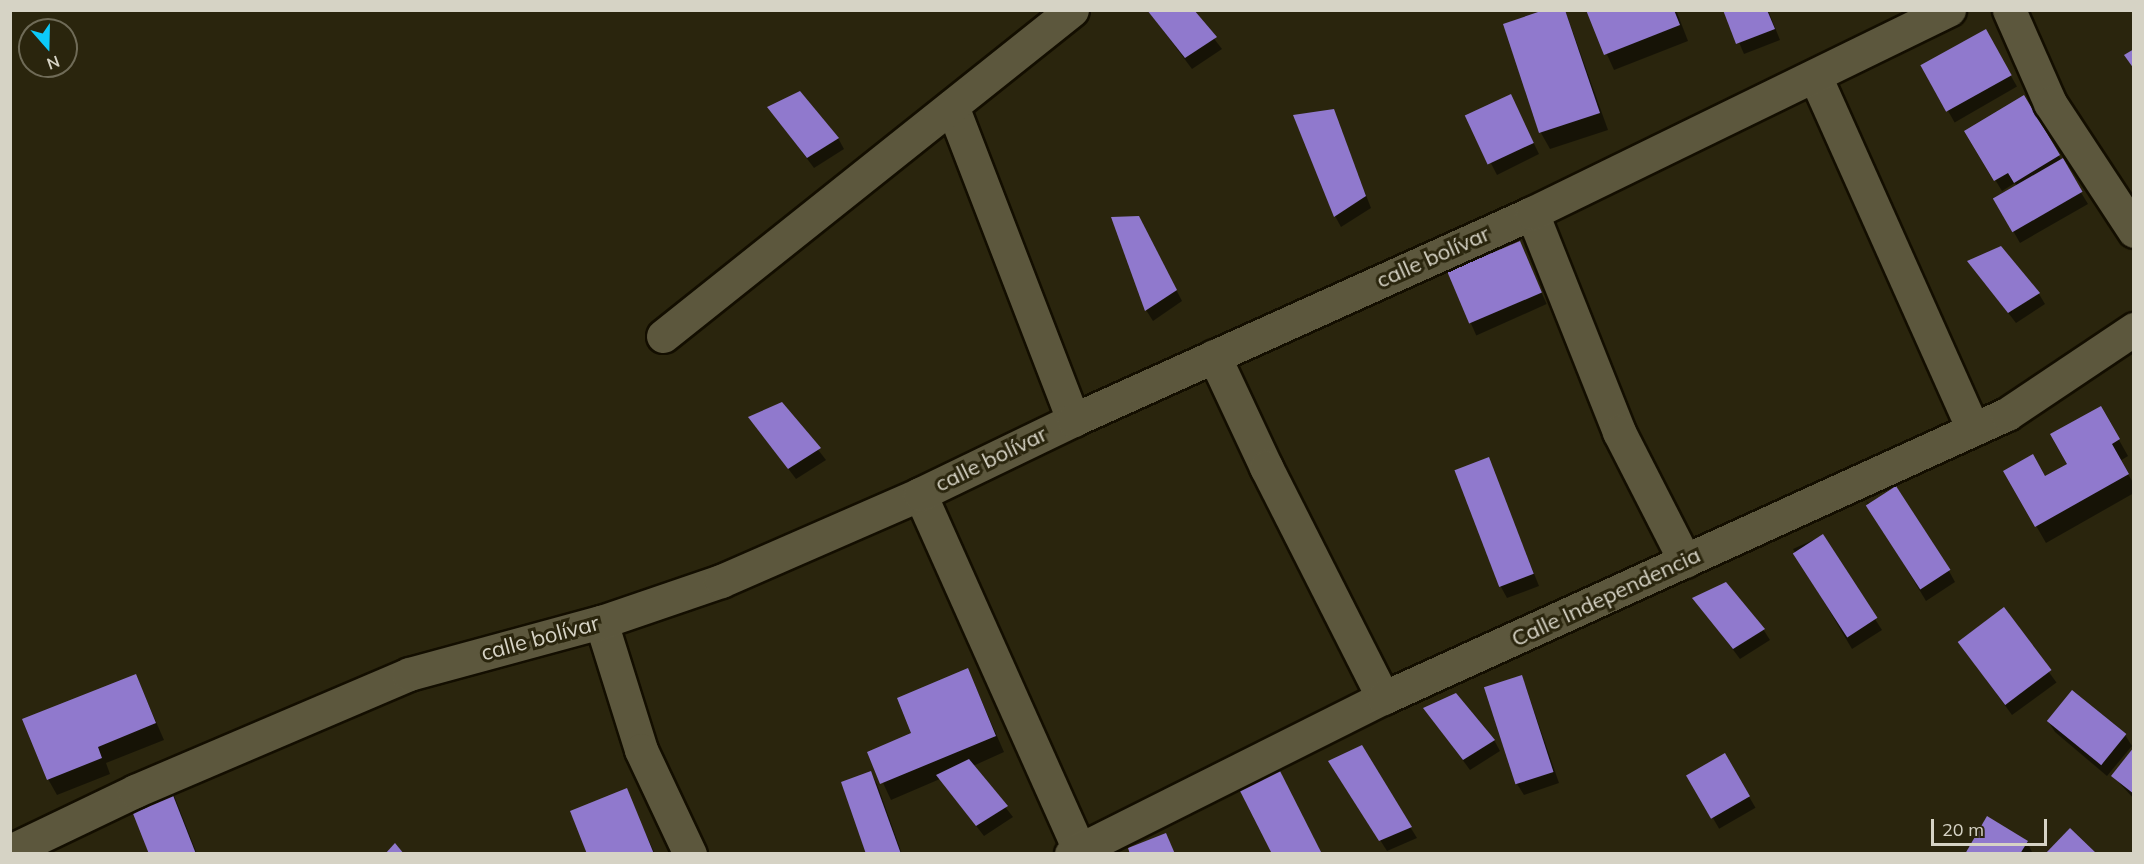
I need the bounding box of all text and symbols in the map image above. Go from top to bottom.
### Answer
north arrow [18,18,78,78]
text: N [44,52,63,75]
street label: calle bolívar [1372,220,1494,294]
street label: calle bolívar [931,421,1051,497]
street label: Calle Independencia [1507,542,1705,652]
street label: calle bolívar [478,610,602,666]
scale bar [1934,807,2050,845]
text: 20 m [1942,818,1984,841]

